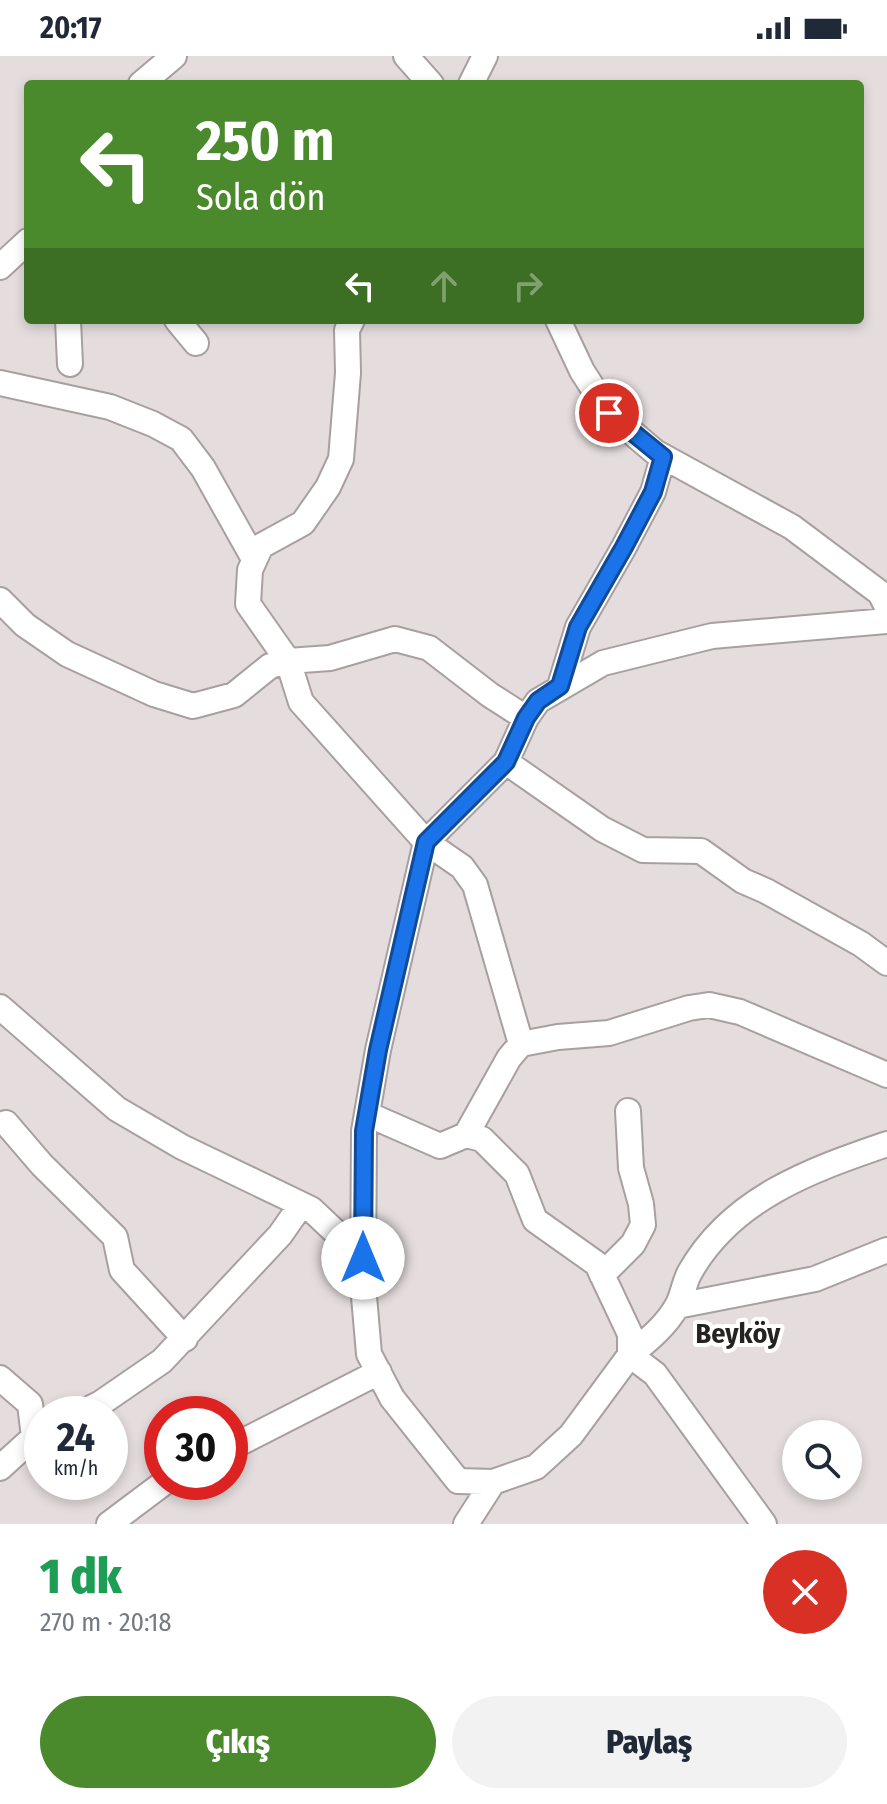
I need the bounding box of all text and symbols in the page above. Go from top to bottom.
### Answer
text: 20:17 [40,10,102,46]
text: 250 m [196,108,334,175]
icon: left [64,112,168,216]
text: Sola dön [196,176,325,220]
icon: left [338,264,382,308]
icon: ahead [422,264,466,308]
icon: right [506,264,550,308]
pin [575,379,643,447]
icon: arrive [587,391,631,435]
position arrow [321,1216,405,1300]
district label: Beyköy [696,1317,781,1350]
speed limit sign: 30 [144,1396,248,1500]
text: 24 [57,1414,95,1462]
map controls [782,1420,862,1500]
button: search [782,1420,862,1500]
text: km/h [54,1456,98,1480]
text: 1 dk [40,1548,122,1606]
button: close [763,1550,847,1634]
text: 270 m · 20:18 [40,1607,172,1638]
button: Çıkış [40,1696,436,1788]
button: Paylaş [452,1696,847,1788]

